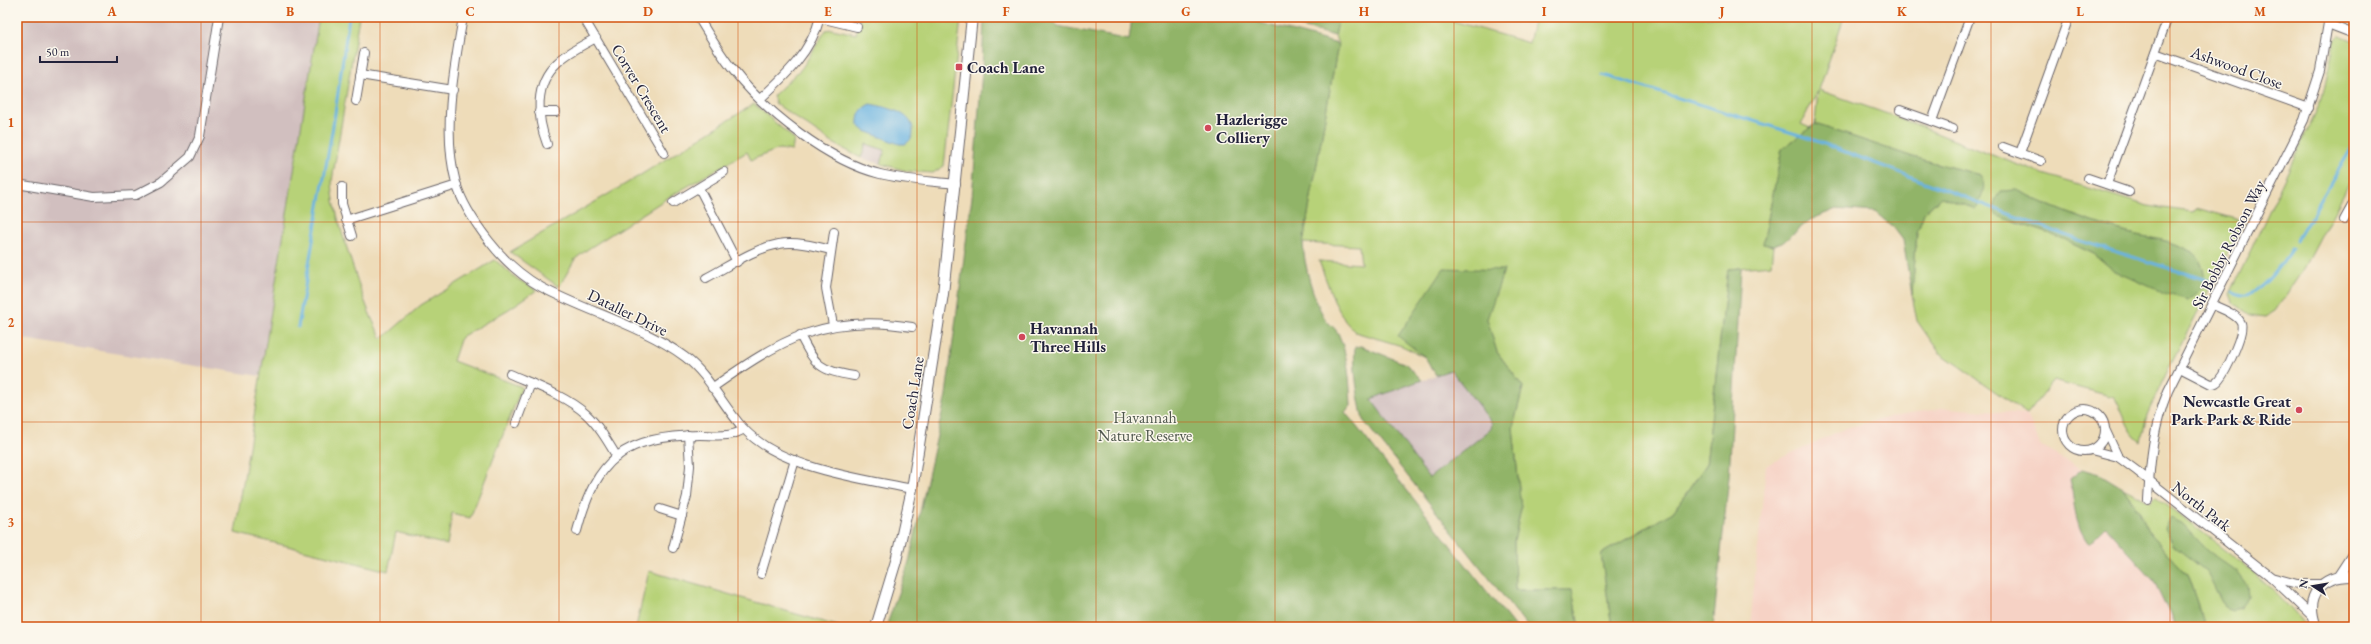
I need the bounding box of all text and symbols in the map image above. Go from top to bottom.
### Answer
text: A [106,3,117,20]
text: B [286,3,294,20]
text: C [465,3,475,20]
text: D [643,3,653,20]
text: E [824,3,832,20]
text: F [1002,3,1010,20]
text: G [1181,3,1191,20]
text: H [1359,3,1370,20]
text: I [1542,3,1547,20]
text: J [1718,3,1725,20]
text: K [1897,3,1908,20]
text: L [2076,3,2084,20]
text: M [2254,3,2266,20]
scale bar [40,38,117,64]
street label: Corver Crescent [607,40,676,137]
street label: Ashwood Close [2187,41,2286,94]
text: 50 m [46,44,70,60]
place label: Coach Lane [967,57,1045,78]
marker: Coach Lane [954,62,964,72]
place label: Hazlerigge Colliery [1216,109,1288,148]
text: 1 [8,114,15,131]
marker: Hazlerigge Colliery [1203,123,1213,133]
street label: Sir Bobby Robson Way [2187,175,2271,312]
street label: Dataller Drive [584,284,671,341]
text: 2 [8,314,15,331]
place label: Havannah Three Hills [1030,318,1106,357]
marker: Havannah Three Hills [1017,332,1027,342]
street label: Coach Lane [896,355,929,431]
place label: Newcastle Great Park Park & Ride [2171,391,2291,430]
marker: Newcastle Great Park Park & Ride [2294,405,2304,415]
park label: Havannah Nature Reserve [1098,407,1192,446]
street label: North Park [2168,477,2236,536]
text: 3 [8,514,15,531]
north arrow [2293,566,2333,606]
text: N [2295,578,2311,590]

